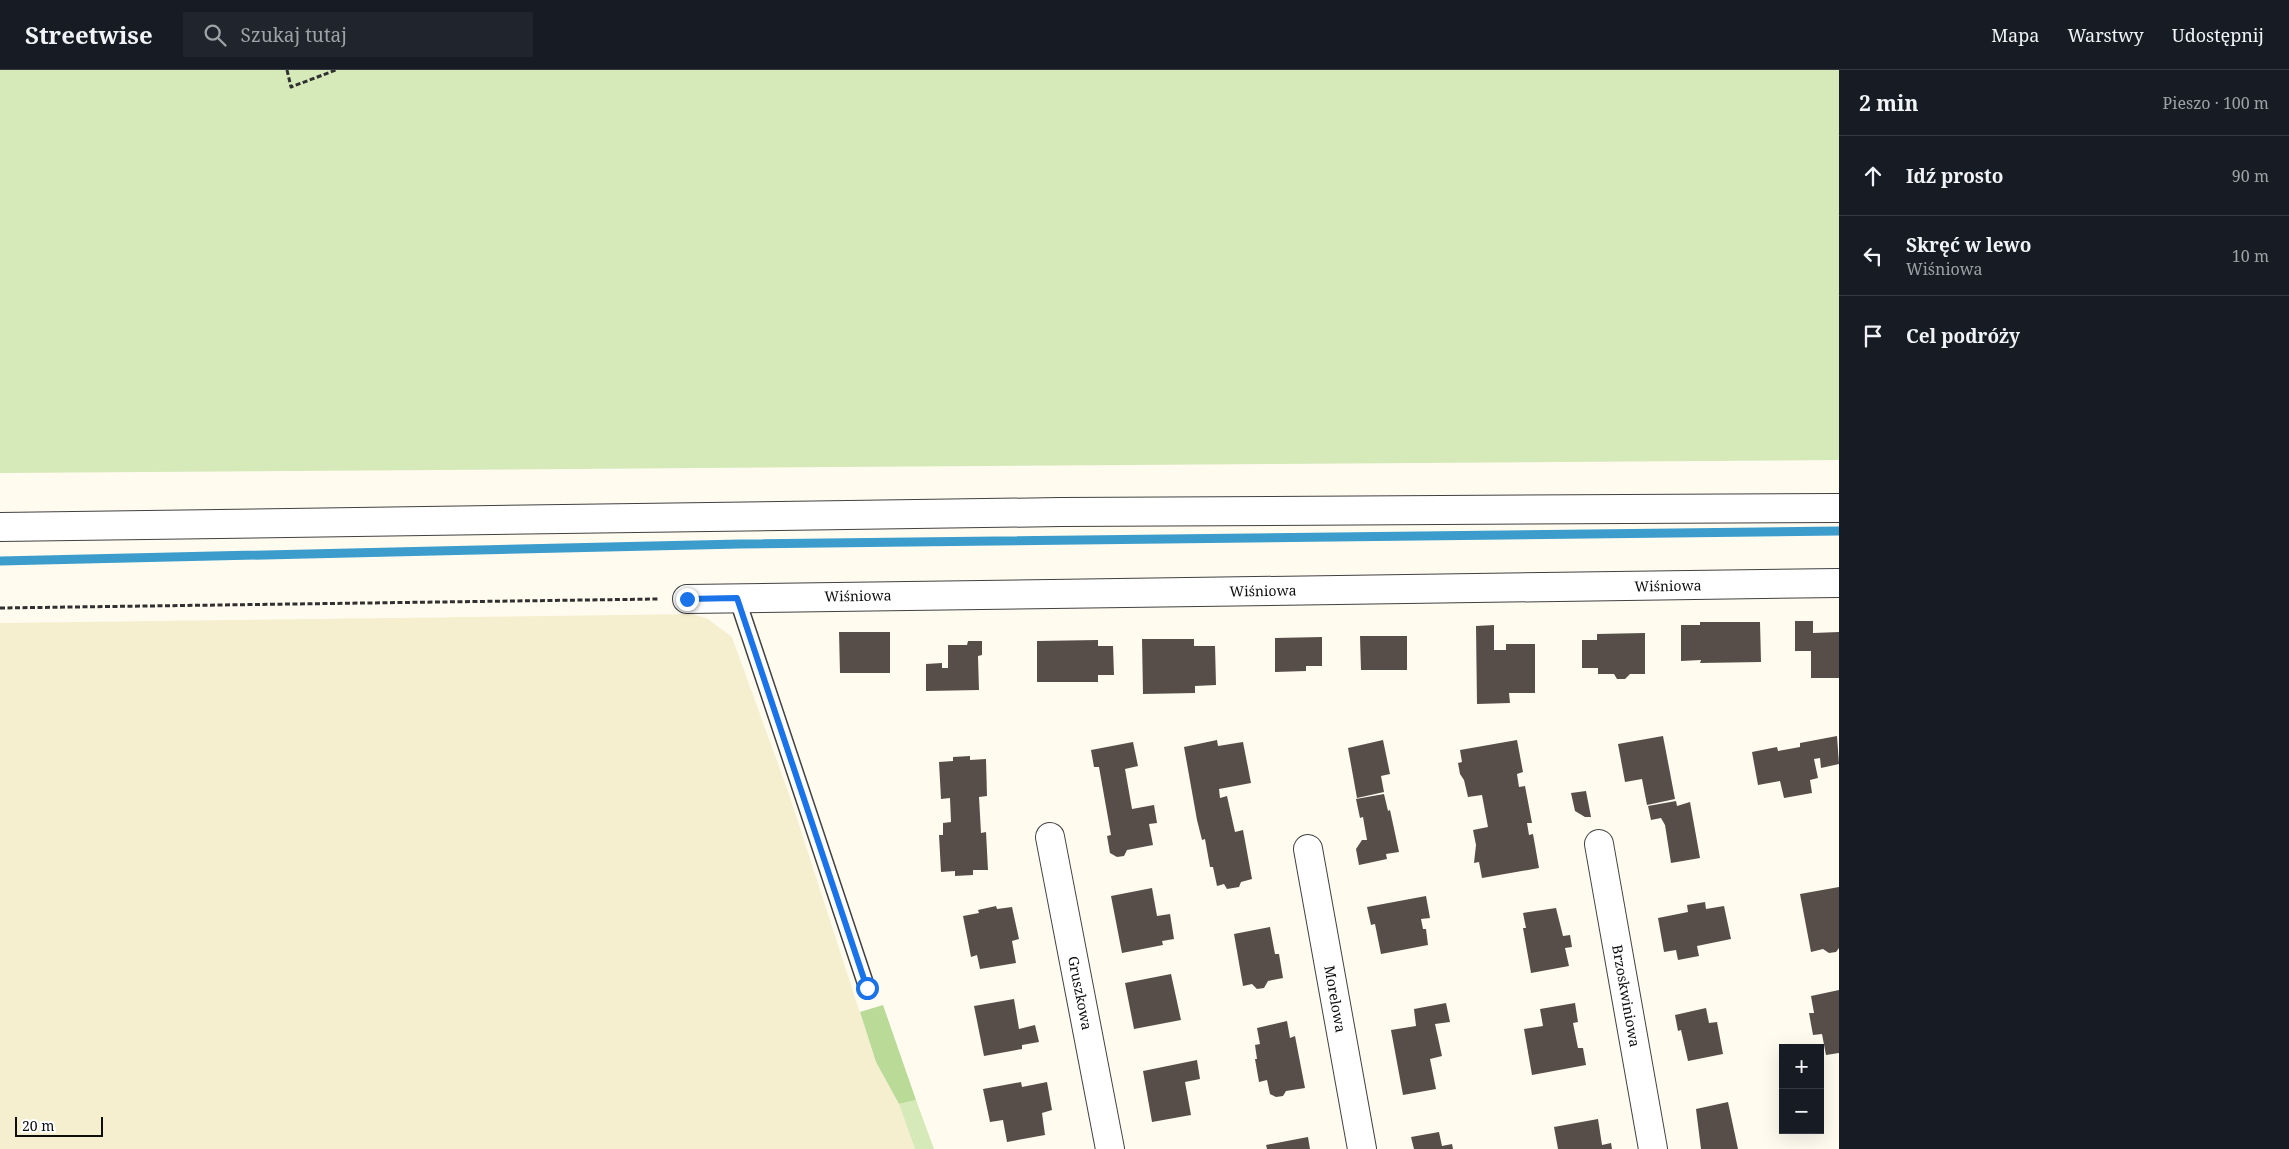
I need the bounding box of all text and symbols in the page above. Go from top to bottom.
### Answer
search box [183,12,533,57]
text: Streetwise [25,18,153,51]
icon: search [201,21,229,49]
text: Szukaj tutaj [241,22,347,48]
text: Mapa [1991,23,2039,47]
text: Warstwy [2067,23,2144,47]
text: Udostępnij [2172,23,2264,47]
text: 2 min [1859,89,1918,117]
text: Pieszo · 100 m [2163,92,2269,114]
icon: ahead [1859,162,1887,190]
text: Idź prosto [1906,163,2003,189]
text: 90 m [2232,165,2269,187]
text: Skręć w lewo [1906,232,2032,258]
icon: left [1859,242,1887,270]
text: 10 m [2232,245,2269,267]
text: Wiśniowa [1906,258,1983,280]
icon: arrive [1859,322,1887,350]
text: Cel podróży [1906,323,2020,349]
street label: Wiśniowa [1634,575,1702,596]
street label: Wiśniowa [1229,580,1297,601]
street label: Wiśniowa [824,585,892,606]
route end [676,588,699,611]
street label: Brzoskwiniowa [1608,943,1645,1049]
street label: Gruszkowa [1064,954,1097,1032]
street label: Morelowa [1320,964,1351,1034]
route start [856,977,879,1000]
map controls [1779,1044,1824,1134]
button: + [1779,1044,1824,1089]
button: − [1779,1089,1824,1134]
scale bar [15,1114,102,1137]
text: 20 m [22,1116,55,1135]

